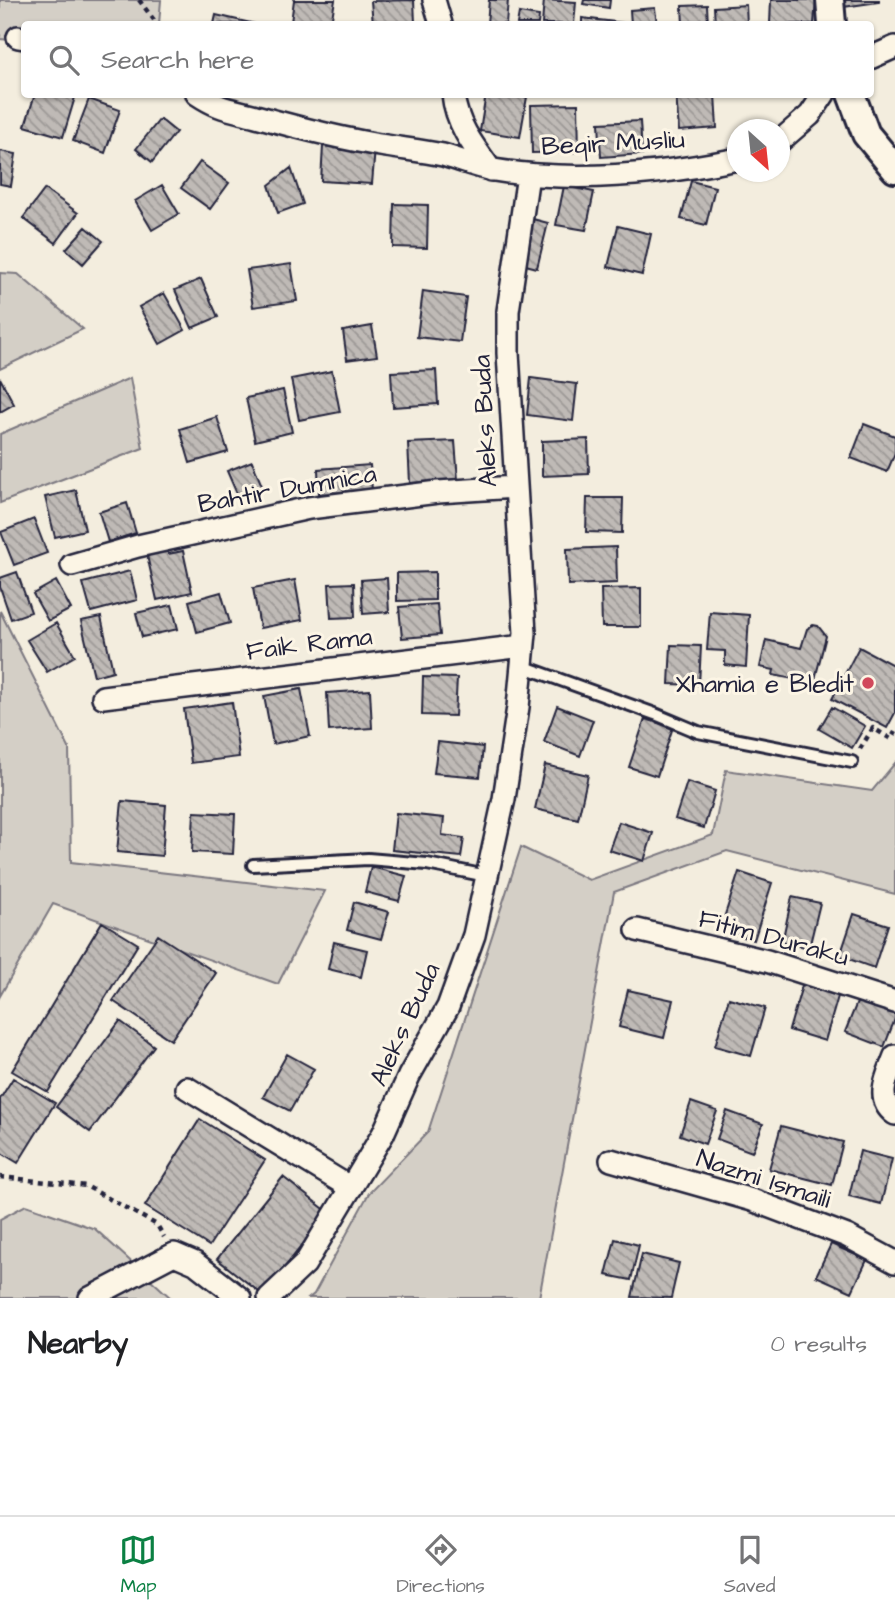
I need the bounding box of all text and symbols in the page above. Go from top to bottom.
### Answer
search box [21,21,874,98]
icon: search [45,41,83,79]
text: Search here [101,42,254,78]
north arrow [727,119,790,182]
street label: Beqir Musliu [540,121,686,165]
street label: Aleks Buda [464,354,506,488]
street label: Bahtir Dumnica [195,456,379,522]
street label: Faik Rama [244,618,374,670]
place label: Xhamia e Bledit [676,666,854,702]
marker: Xhamia e Bledit [860,675,876,691]
street label: Fitim Duraku [695,901,853,975]
street label: Aleks Buda [361,957,449,1092]
street label: Nazmi Ismaili [692,1140,836,1218]
text: Nearby [28,1323,128,1365]
text: 0 results [770,1328,867,1360]
tab: Map [119,1531,157,1600]
tab: Directions [396,1531,485,1600]
tab: Saved [724,1531,775,1600]

